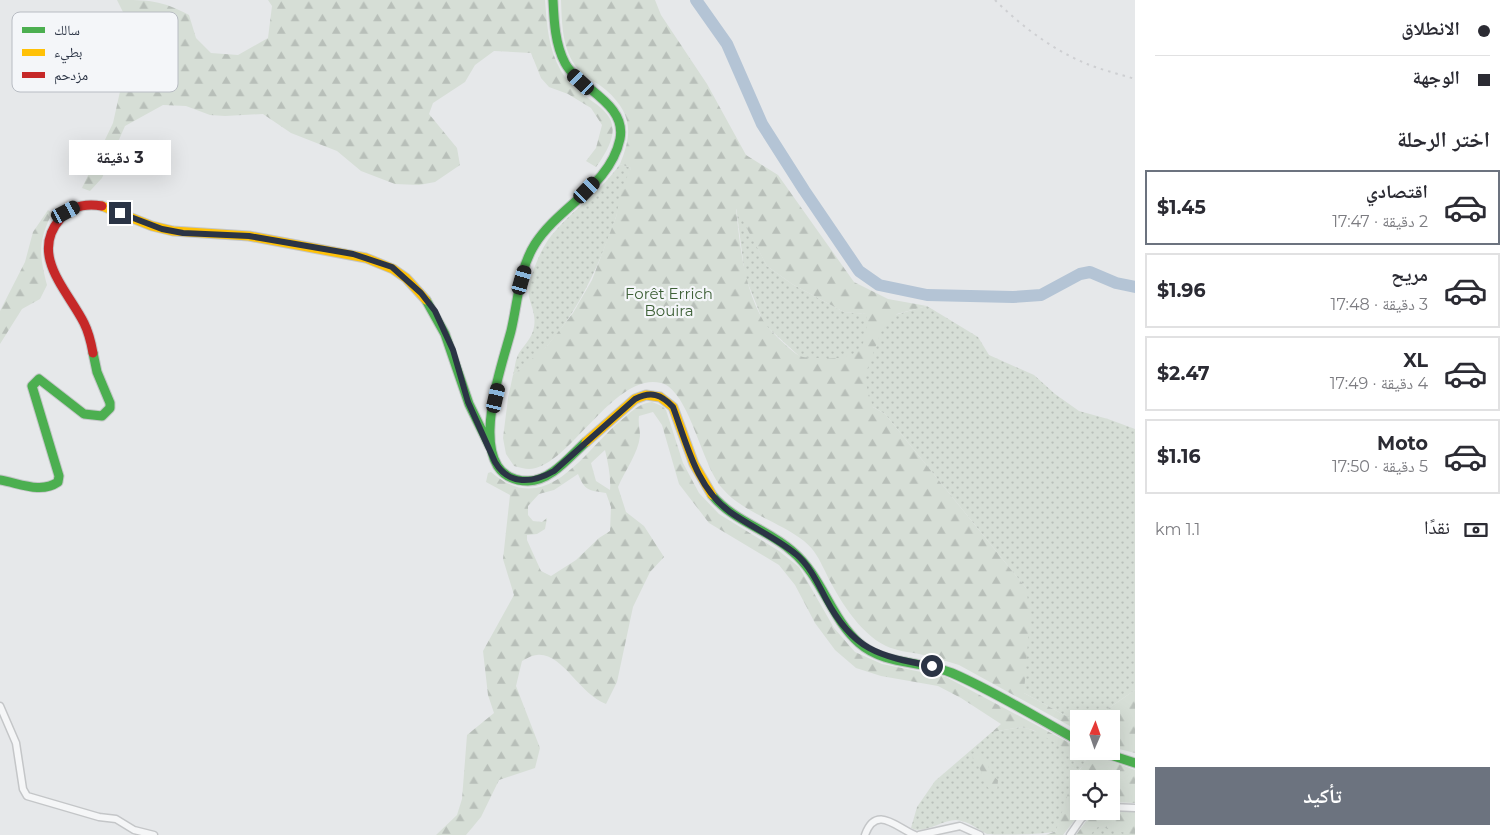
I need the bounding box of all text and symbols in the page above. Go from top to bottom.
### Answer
legend [12,12,178,92]
text: الانطلاق [1401,17,1460,40]
text: سالك [54,21,80,39]
text: بطيء [54,43,83,64]
text: مزدحم [54,66,88,85]
car [564,66,597,98]
text: الوجهة [1412,66,1460,89]
text: اختر الرحلة [1397,126,1490,153]
callout: 3 دقيقة [69,140,171,176]
text: 3 دقيقة [96,148,144,167]
car [571,174,602,206]
text: اقتصادي [1366,180,1428,203]
icon: car [1443,185,1488,230]
text: $1.45 [1157,196,1206,219]
car [49,198,82,226]
route end [109,202,131,224]
text: 2 دقيقة · 17:47 [1332,212,1428,231]
text: مريح [1391,263,1428,286]
car [510,264,533,296]
icon: car [1443,268,1488,313]
text: $1.96 [1157,279,1206,302]
park label: Forêt Errich Bouira [625,284,713,320]
text: 3 دقيقة · 17:48 [1331,295,1428,314]
text: XL [1403,349,1428,372]
icon: car [1443,351,1488,396]
text: $2.47 [1157,362,1210,385]
text: 4 دقيقة · 17:49 [1330,374,1428,393]
car [485,382,506,414]
text: Moto [1377,432,1428,455]
icon: car [1443,434,1488,479]
text: $1.16 [1157,445,1201,468]
text: 5 دقيقة · 17:50 [1332,457,1428,476]
text: نقدًا [1424,516,1450,539]
icon: cash [1462,516,1490,544]
text: 1.1 km [1155,520,1200,539]
route start [921,655,943,677]
north arrow [1070,710,1120,760]
map controls [1070,710,1120,820]
button: تأكيد [1155,767,1490,825]
button: locate [1070,770,1120,820]

